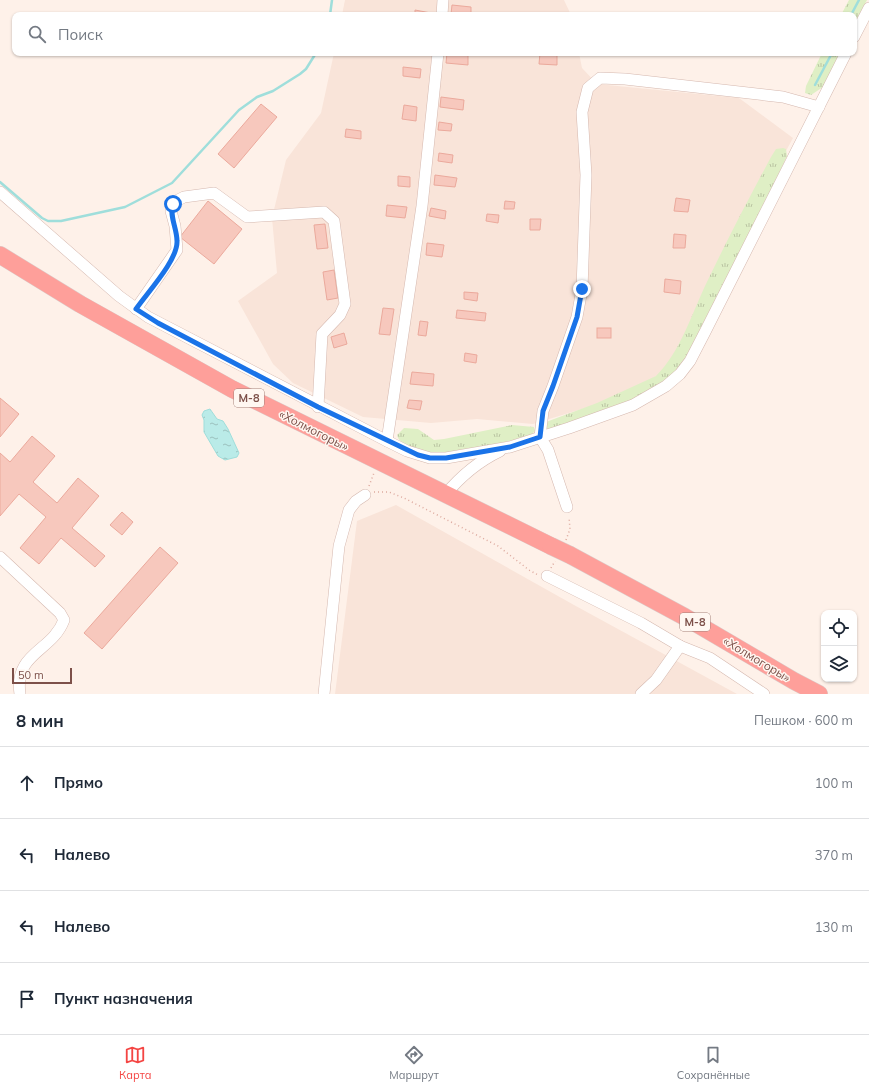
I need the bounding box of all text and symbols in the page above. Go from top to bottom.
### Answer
search box [12,12,857,56]
icon: search [26,23,48,45]
text: Поиск [58,25,103,44]
route start [164,195,182,213]
route end [573,280,591,298]
road number: М-8 [234,389,264,407]
street label: «Холмогоры» [277,406,352,454]
map controls [821,610,857,682]
button: locate [821,610,857,646]
road number: М-8 [680,613,710,631]
street label: «Холмогоры» [721,633,794,685]
button: layers [821,646,857,682]
scale bar [12,666,72,685]
text: 50 m [18,668,44,682]
text: 8 мин [16,710,64,731]
text: Пешком · 600 m [754,712,853,728]
icon: ahead [16,772,38,794]
text: Прямо [54,773,103,792]
text: 100 m [815,775,853,791]
icon: left [16,844,38,866]
text: Налево [54,845,110,864]
text: 370 m [815,847,853,863]
icon: left [16,916,38,938]
text: Налево [54,917,110,936]
text: 130 m [815,919,853,935]
icon: arrive [16,988,38,1010]
text: Пункт назначения [54,989,193,1008]
tab: Карта [119,1044,151,1082]
tab: Маршрут [389,1044,439,1082]
tab: Сохранённые [677,1044,750,1082]

